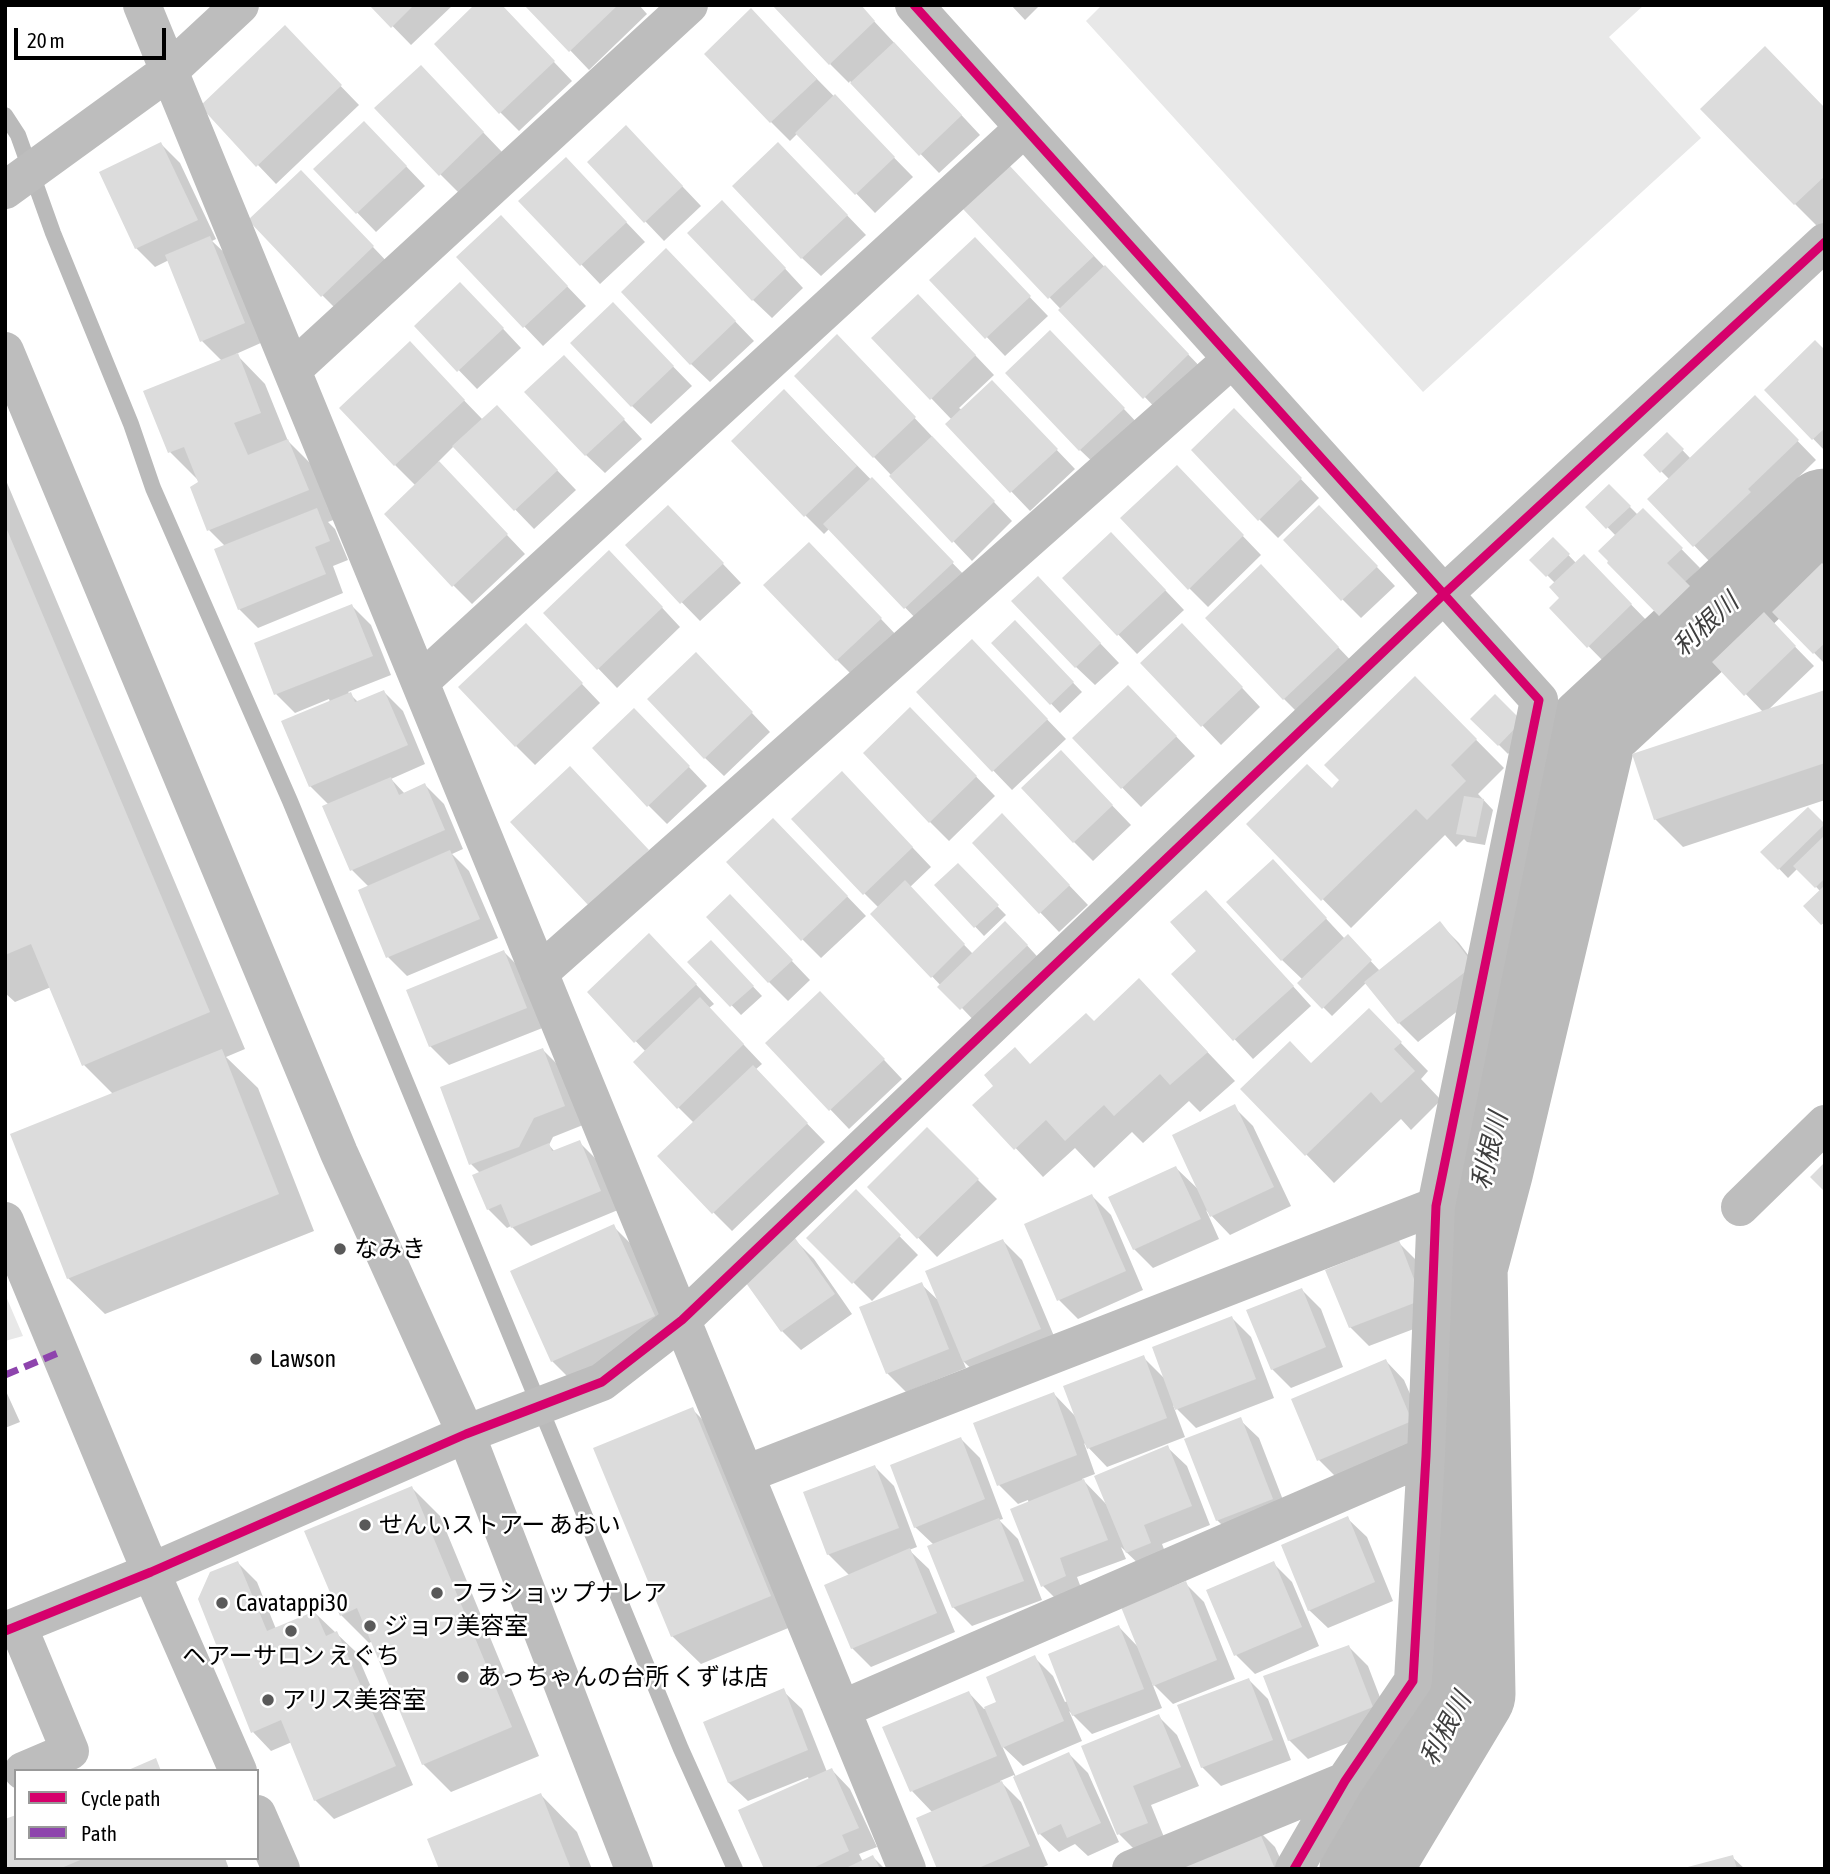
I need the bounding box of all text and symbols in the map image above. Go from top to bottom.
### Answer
scale bar [18,14,170,58]
text: 20 m [27,28,65,52]
water label: 利根川 [1667,587,1745,663]
water label: 利根川 [1465,1109,1515,1193]
place label: なみき [354,1235,426,1263]
marker: なみき [332,1241,348,1257]
place label: Lawson [270,1345,336,1373]
marker: Lawson [248,1351,264,1367]
place label: せんいストアー あおい [379,1511,621,1539]
marker: せんいストアー あおい [357,1517,373,1533]
place label: フラショップナレア [451,1579,667,1607]
marker: フラショップナレア [429,1585,445,1601]
place label: Cavatappi30 [236,1589,348,1617]
marker: Cavatappi30 [214,1595,230,1611]
place label: ジョワ美容室 [384,1612,528,1640]
marker: ジョワ美容室 [362,1618,378,1634]
marker: ヘアーサロン えぐち [283,1623,299,1639]
place label: ヘアーサロン えぐち [182,1642,400,1670]
place label: あっちゃんの台所 くずは店 [477,1663,768,1691]
marker: あっちゃんの台所 くずは店 [455,1669,471,1685]
place label: アリス美容室 [282,1686,426,1714]
water label: 利根川 [1414,1687,1478,1771]
marker: アリス美容室 [260,1692,276,1708]
legend [14,1769,259,1860]
text: Cycle path [81,1786,160,1810]
text: Path [81,1821,117,1845]

